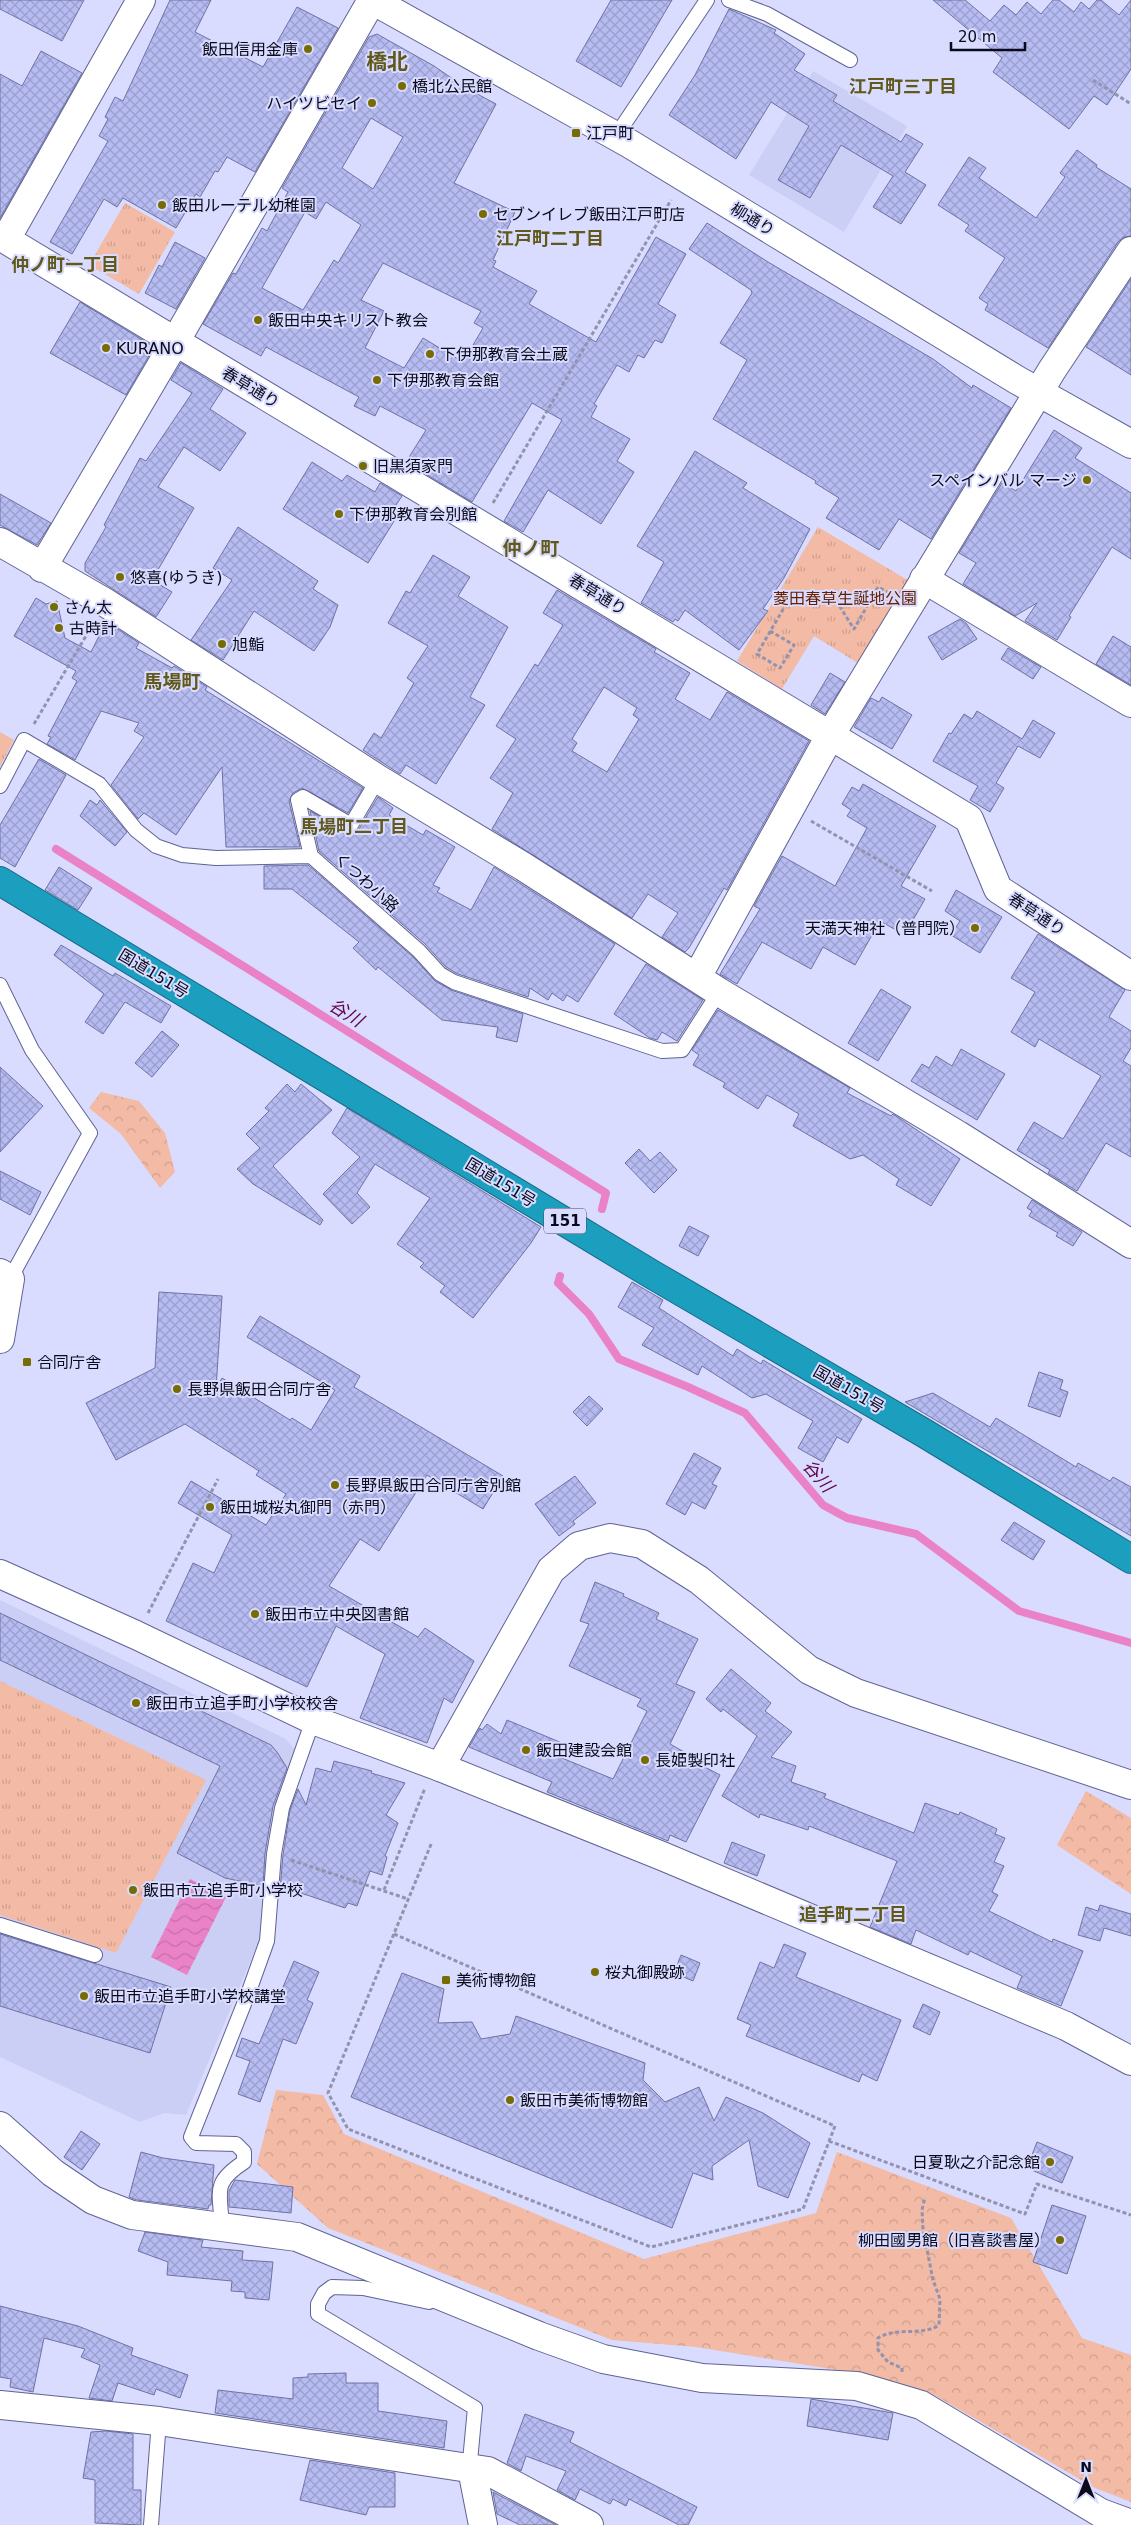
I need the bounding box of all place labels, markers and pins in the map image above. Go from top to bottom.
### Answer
place label: 飯田信用金庫 [202,40,298,59]
marker: 飯田信用金庫 [302,43,314,55]
place label: 橋北公民館 [412,77,492,96]
marker: 橋北公民館 [396,80,408,92]
place label: ハイツビセイ [266,94,362,113]
marker: ハイツビセイ [366,97,378,109]
place label: 江戸町 [586,124,634,143]
marker: 江戸町 [570,127,582,139]
place label: 飯田ルーテル幼稚園 [172,196,316,215]
marker: 飯田ルーテル幼稚園 [156,199,168,211]
place label: セブンイレブ飯田江戸町店 [493,205,685,224]
marker: セブンイレブ飯田江戸町店 [477,208,489,220]
place label: 飯田中央キリスト教会 [268,311,428,330]
marker: 飯田中央キリスト教会 [252,314,264,326]
place label: KURANO [116,339,184,358]
marker: KURANO [100,342,112,354]
place label: 下伊那教育会土蔵 [440,345,568,364]
marker: 下伊那教育会土蔵 [424,348,436,360]
place label: 下伊那教育会館 [387,371,499,390]
marker: 下伊那教育会館 [371,374,383,386]
place label: 旧黒須家門 [373,457,453,476]
marker: 旧黒須家門 [357,460,369,472]
place label: スペインバル マージ [929,471,1077,490]
marker: スペインバル マージ [1081,474,1093,486]
place label: 下伊那教育会別館 [349,505,477,524]
marker: 下伊那教育会別館 [333,508,345,520]
place label: 悠喜(ゆうき) [130,568,223,587]
marker: 悠喜(ゆうき) [114,571,126,583]
place label: さん太 [64,598,112,617]
marker: さん太 [48,601,60,613]
place label: 古時計 [69,619,117,638]
marker: 古時計 [53,622,65,634]
place label: 旭鮨 [232,635,264,654]
marker: 旭鮨 [216,638,228,650]
place label: 天満天神社（普門院） [805,919,965,938]
marker: 天満天神社（普門院） [969,922,981,934]
place label: 合同庁舎 [37,1353,101,1372]
marker: 合同庁舎 [21,1356,33,1368]
place label: 長野県飯田合同庁舎 [187,1380,331,1399]
marker: 長野県飯田合同庁舎 [171,1383,183,1395]
place label: 長野県飯田合同庁舎別館 [345,1476,521,1495]
marker: 長野県飯田合同庁舎別館 [329,1479,341,1491]
place label: 飯田城桜丸御門（赤門） [220,1498,396,1517]
marker: 飯田城桜丸御門（赤門） [204,1501,216,1513]
place label: 飯田市立中央図書館 [265,1605,409,1624]
marker: 飯田市立中央図書館 [249,1608,261,1620]
place label: 飯田市立追手町小学校校舎 [146,1694,338,1713]
marker: 飯田市立追手町小学校校舎 [130,1697,142,1709]
place label: 飯田建設会館 [536,1741,632,1760]
marker: 飯田建設会館 [520,1744,532,1756]
place label: 長姫製印社 [655,1751,735,1770]
marker: 長姫製印社 [639,1754,651,1766]
place label: 飯田市立追手町小学校 [143,1881,303,1900]
marker: 飯田市立追手町小学校 [127,1884,139,1896]
place label: 桜丸御殿跡 [605,1963,685,1982]
marker: 桜丸御殿跡 [589,1966,601,1978]
place label: 美術博物館 [456,1971,536,1990]
marker: 美術博物館 [440,1974,452,1986]
place label: 飯田市立追手町小学校講堂 [94,1987,286,2006]
marker: 飯田市立追手町小学校講堂 [78,1990,90,2002]
place label: 飯田市美術博物館 [520,2091,648,2110]
marker: 飯田市美術博物館 [504,2094,516,2106]
place label: 日夏耿之介記念館 [912,2153,1040,2172]
marker: 日夏耿之介記念館 [1044,2156,1056,2168]
place label: 柳田國男館（旧喜談書屋） [858,2231,1050,2250]
marker: 柳田國男館（旧喜談書屋） [1054,2234,1066,2246]

